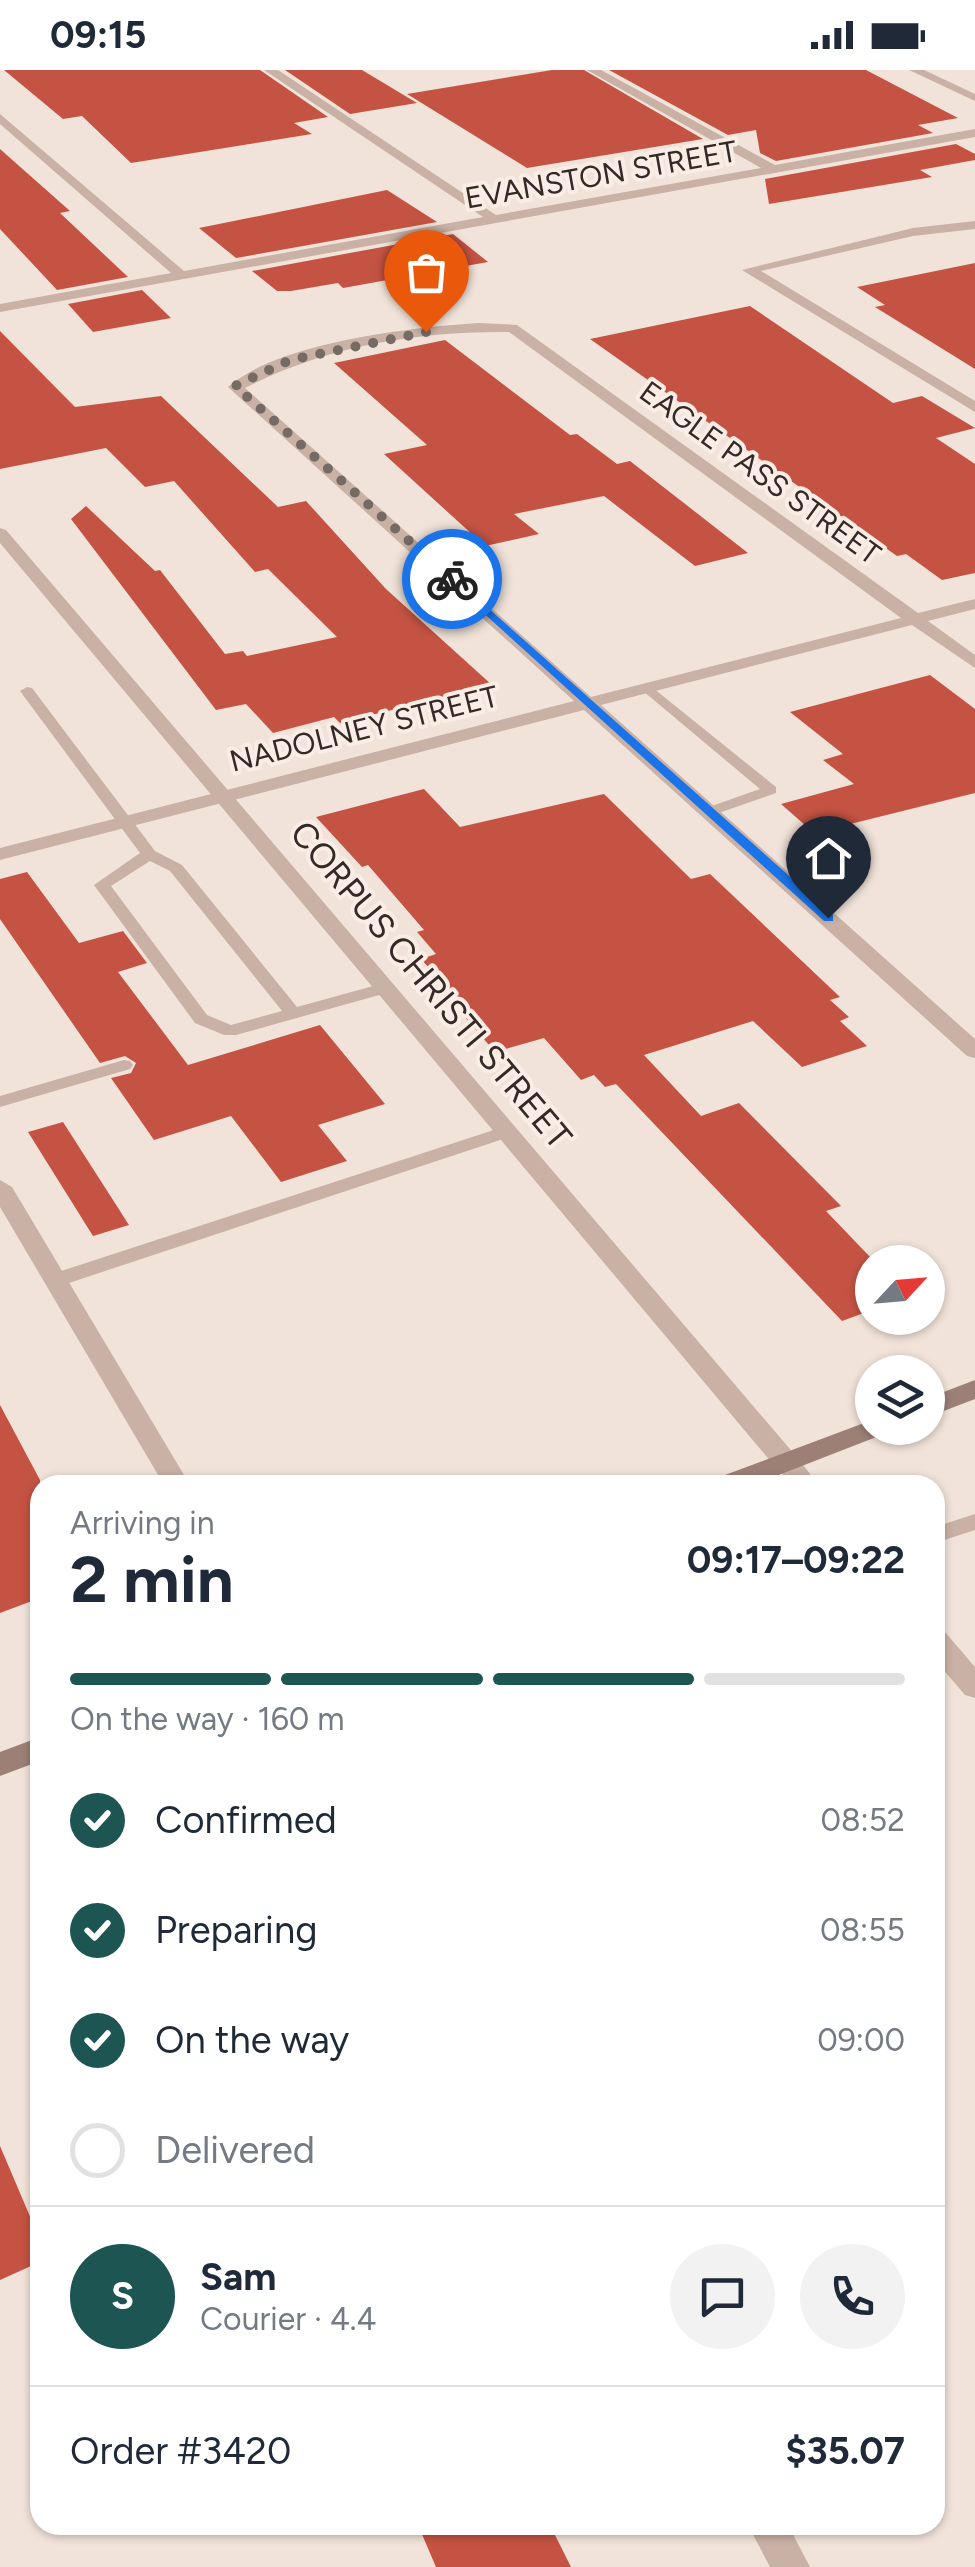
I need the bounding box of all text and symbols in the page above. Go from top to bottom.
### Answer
text: 09:15 [50,12,146,58]
street label: EVANSTON STREET [462,132,740,217]
pin [384,230,469,333]
icon: bag [399,245,454,300]
street label: EAGLE PASS STREET [633,373,888,573]
courier [402,529,502,629]
icon: bike [425,552,480,607]
street label: NADOLNEY STREET [226,677,502,780]
street label: CORPUS CHRISTI STREET [282,813,580,1157]
pin [786,816,871,919]
icon: home [801,831,856,886]
north arrow [855,1245,945,1335]
map controls [855,1245,945,1445]
button: layers [855,1355,945,1445]
text: Arriving in [70,1504,215,1542]
text: 09:17–09:22 [687,1537,905,1583]
text: 2 min [70,1540,234,1618]
text: On the way · 160 m [70,1700,344,1738]
icon: check [70,1793,125,1848]
text: Confirmed [155,1797,337,1843]
text: 08:52 [820,1801,905,1839]
icon: check [70,1903,125,1958]
text: Preparing [155,1907,317,1953]
text: 08:55 [820,1911,905,1949]
icon: check [70,2013,125,2068]
text: On the way [155,2017,349,2063]
text: 09:00 [817,2021,905,2059]
text: Delivered [155,2127,315,2173]
button: chat [670,2244,775,2349]
button: phone [800,2244,905,2349]
text: Sam [200,2254,276,2300]
text: S [111,2273,134,2319]
text: Courier · 4.4 [200,2300,376,2338]
text: Order #3420 [70,2428,291,2474]
text: $35.07 [786,2428,905,2474]

